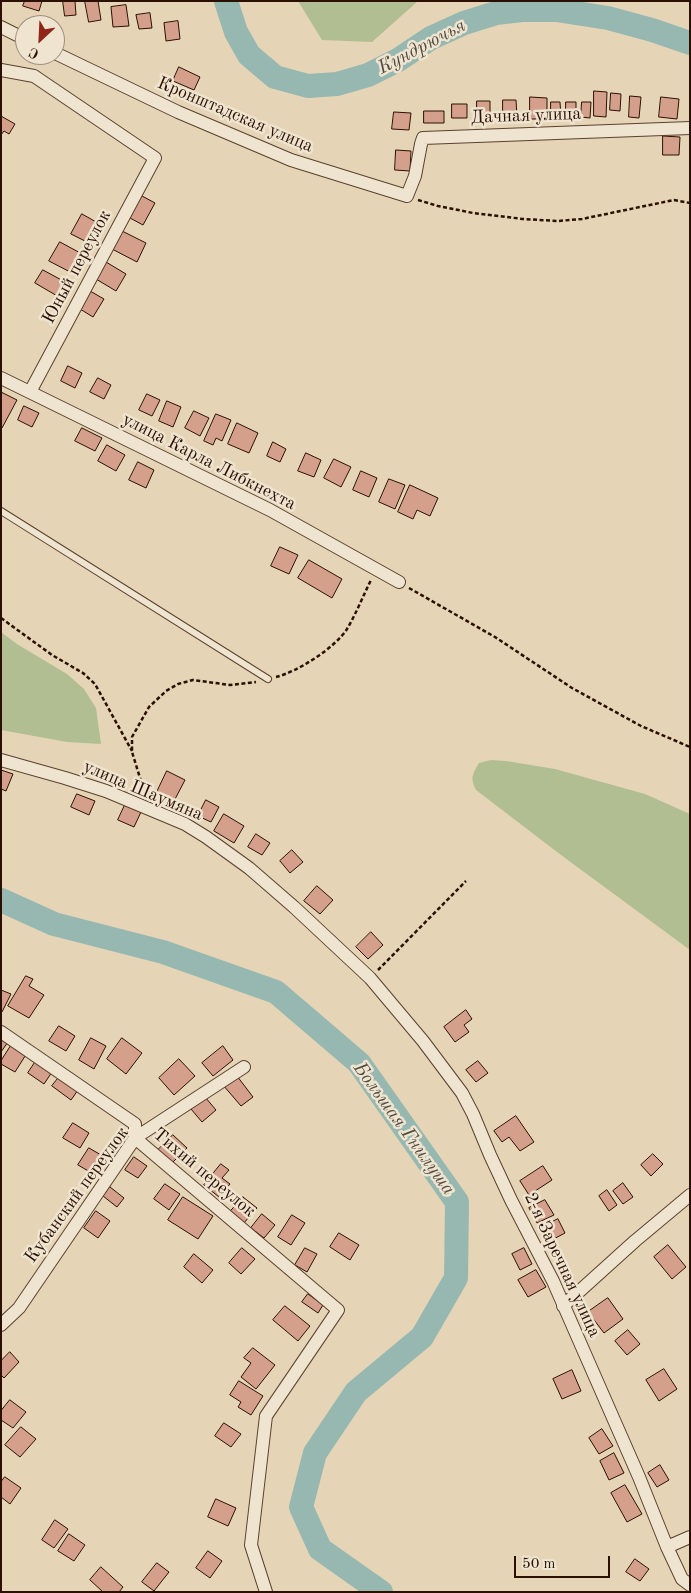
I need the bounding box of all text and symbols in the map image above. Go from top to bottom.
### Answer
water label: Кундрючья [374,14,470,80]
north arrow [15,15,65,65]
text: С [27,44,41,61]
street label: Кронштадская улица [154,72,316,158]
street label: Дачная улица [470,103,582,129]
street label: Юный переулок [38,206,116,328]
street label: улица Карла Либкнехта [119,409,299,515]
street label: улица Шаумяна [80,756,206,826]
water label: Большая Гнилуша [348,1058,460,1200]
street label: Кубанский переулок [20,1123,134,1267]
street label: Тихий переулок [148,1124,260,1222]
street label: 2-я Заречная улица [519,1189,605,1341]
scale bar [516,1546,612,1578]
text: 50 m [522,1557,556,1572]

